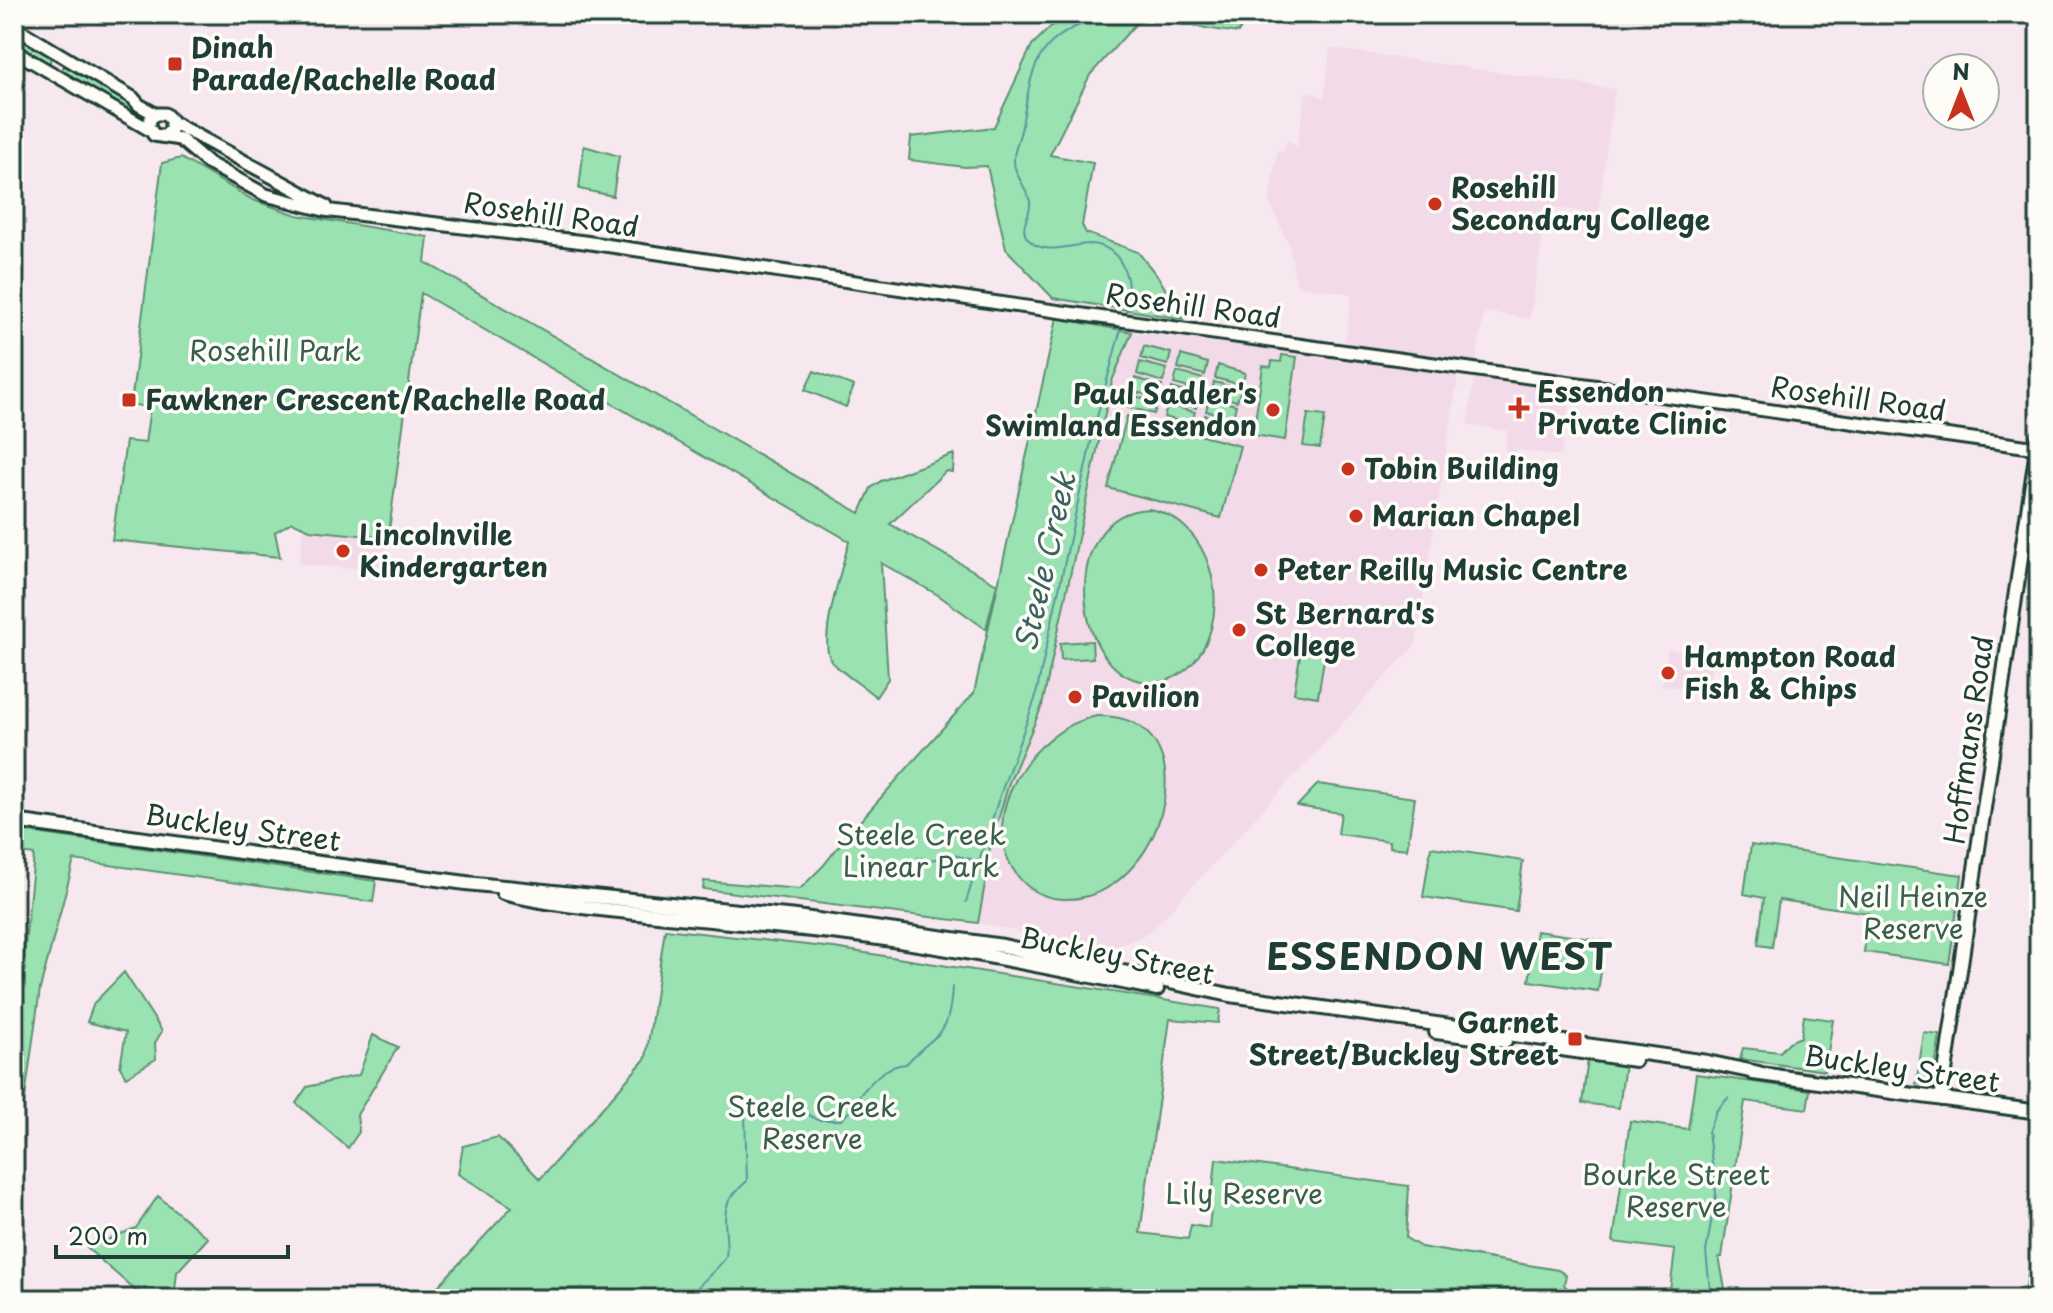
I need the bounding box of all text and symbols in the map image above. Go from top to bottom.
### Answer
place label: Dinah Parade/Rachelle Road [191,25,496,100]
north arrow [1921,52,2001,132]
text: N [1952,54,1970,87]
marker: Dinah Parade/Rachelle Road [166,55,184,73]
place label: Rosehill Secondary College [1451,165,1710,240]
street label: Rosehill Road [461,180,642,247]
marker: Rosehill Secondary College [1426,195,1444,213]
street label: Rosehill Road [1103,271,1284,338]
park label: Rosehill Park [189,328,361,371]
street label: Rosehill Road [1768,364,1949,431]
place label: Essendon Private Clinic [1537,369,1727,444]
place label: Paul Sadler's Swimland Essendon [985,371,1257,446]
place label: Fawkner Crescent/Rachelle Road [145,377,605,420]
marker: Fawkner Crescent/Rachelle Road [120,391,138,409]
marker: Essendon Private Clinic [1508,397,1530,419]
marker: Paul Sadler's Swimland Essendon [1264,401,1282,419]
place label: Tobin Building [1364,446,1559,489]
marker: Tobin Building [1339,460,1357,478]
water label: Steele Creek [1001,466,1086,655]
place label: Marian Chapel [1372,493,1580,536]
marker: Marian Chapel [1347,507,1365,525]
place label: Lincolnville Kindergarten [359,512,548,587]
marker: Lincolnville Kindergarten [334,542,352,560]
place label: Peter Reilly Music Centre [1277,547,1628,590]
marker: Peter Reilly Music Centre [1252,561,1270,579]
place label: St Bernard's College [1255,591,1435,666]
marker: St Bernard's College [1230,621,1248,639]
street label: Hoffmans Road [1932,633,2003,847]
place label: Hampton Road Fish & Chips [1684,634,1896,709]
marker: Hampton Road Fish & Chips [1659,664,1677,682]
place label: Pavilion [1091,674,1200,717]
marker: Pavilion [1066,688,1084,706]
street label: Buckley Street [143,792,344,862]
park label: Steele Creek Linear Park [836,812,1006,887]
park label: Neil Heinze Reserve [1838,874,1988,949]
street label: Buckley Street [1017,915,1218,994]
district label: ESSENDON WEST [1266,928,1614,982]
place label: Garnet Street/Buckley Street [1249,1000,1559,1075]
marker: Garnet Street/Buckley Street [1566,1030,1584,1048]
street label: Buckley Street [1802,1033,2003,1103]
park label: Steele Creek Reserve [727,1084,897,1159]
park label: Bourke Street Reserve [1582,1152,1770,1227]
park label: Lily Reserve [1165,1171,1323,1214]
scale bar [56,1209,288,1259]
text: 200 m [68,1217,148,1253]

